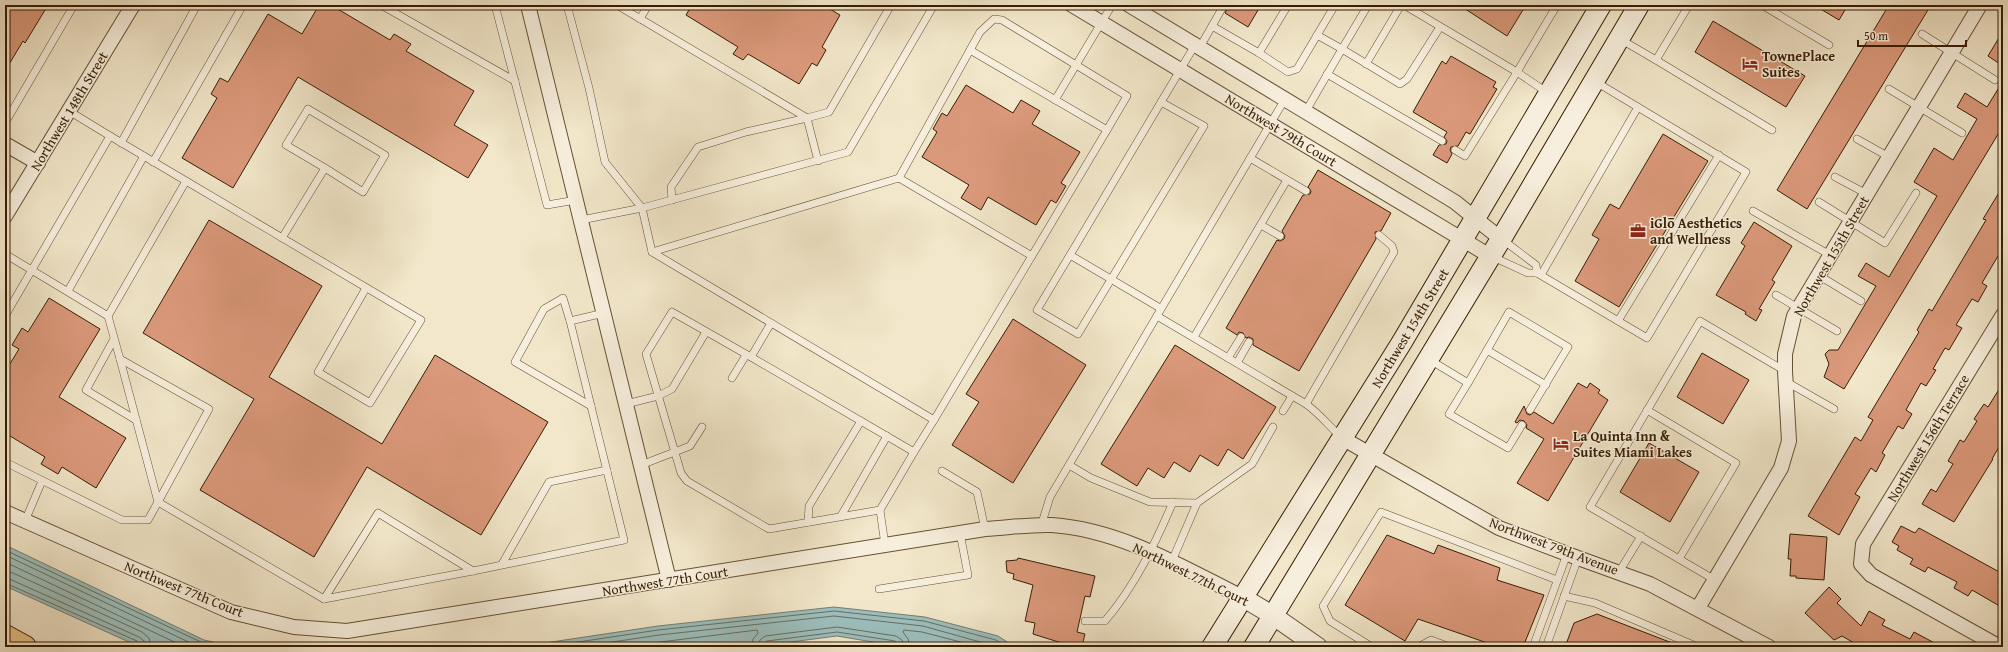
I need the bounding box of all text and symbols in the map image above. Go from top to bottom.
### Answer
scale bar [1858,22,1966,48]
text: 50 m [1864,27,1888,44]
place label: TownePlace Suites [1762,46,1835,82]
street label: Northwest 148th Street [25,47,113,175]
hotel icon: TownePlace Suites [1741,55,1759,73]
street label: Northwest 79th Court [1221,89,1341,171]
street label: Northwest 155th Street [1788,192,1874,320]
place label: iGlō Aesthetics and Wellness [1650,213,1742,249]
office icon: iGlō Aesthetics and Wellness [1629,222,1647,240]
street label: Northwest 154th Street [1366,264,1454,392]
street label: Northwest 156th Terrace [1882,370,1974,505]
place label: La Quinta Inn & Suites Miami Lakes [1573,426,1692,462]
hotel icon: La Quinta Inn & Suites Miami Lakes [1552,435,1570,453]
street label: Northwest 79th Avenue [1486,512,1622,580]
street label: Northwest 77th Court [1130,537,1253,611]
street label: Northwest 77th Court [121,556,247,622]
street label: Northwest 77th Court [601,561,729,601]

